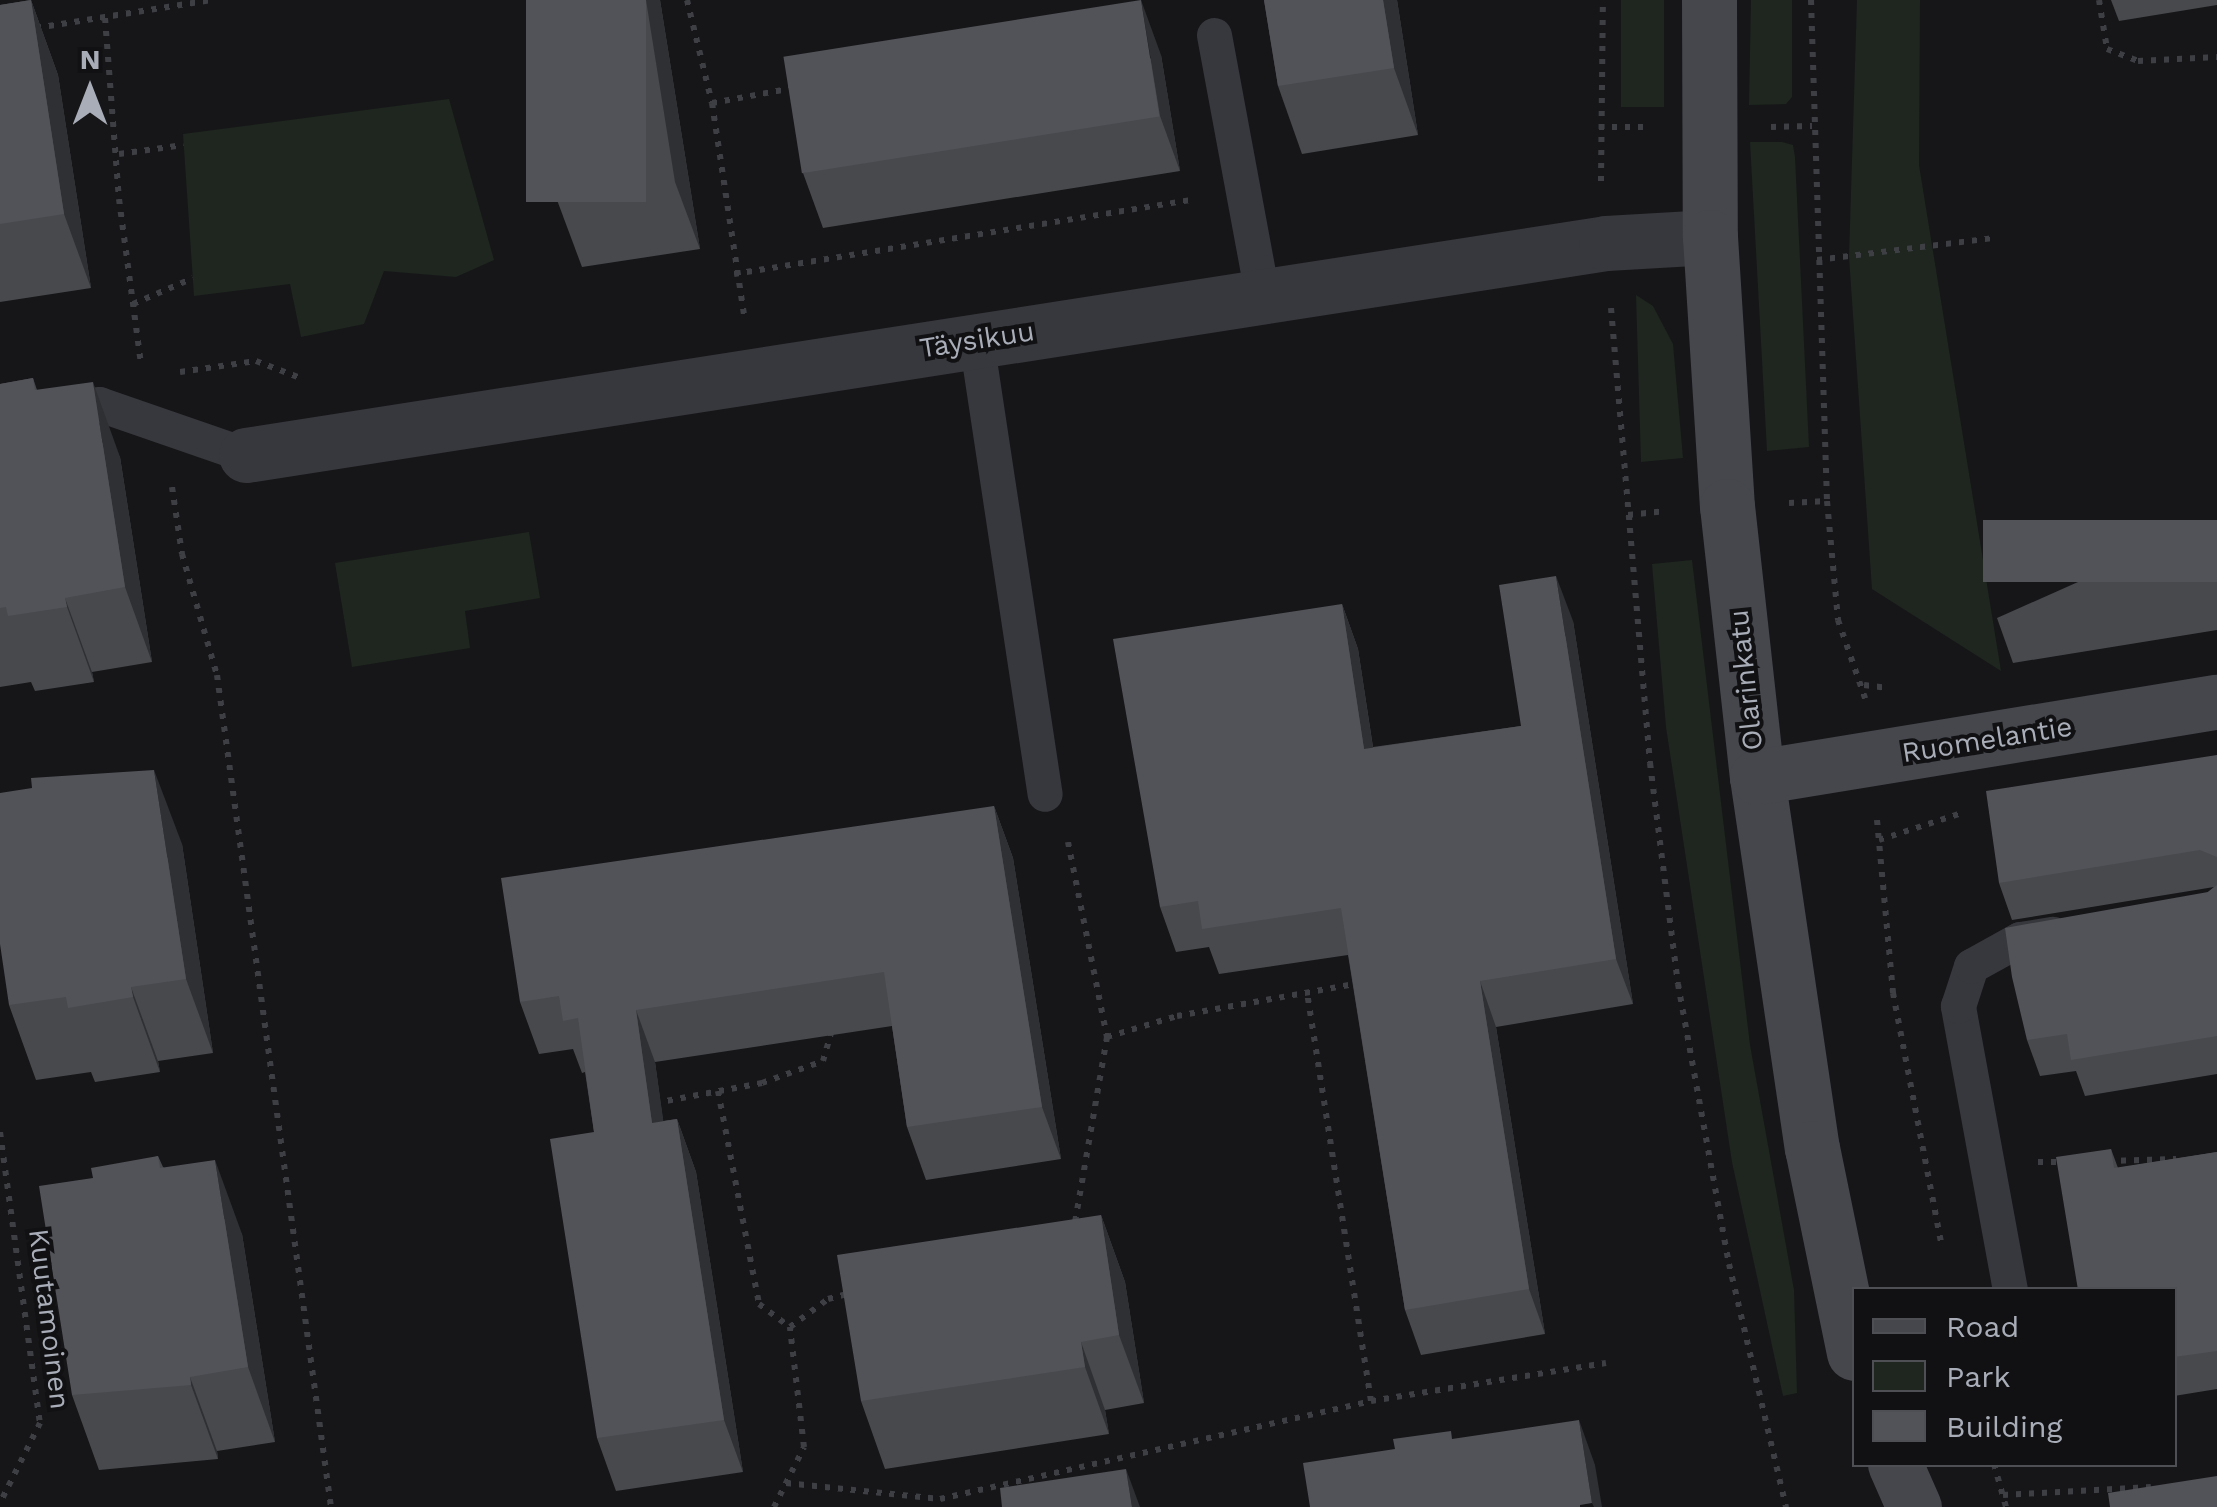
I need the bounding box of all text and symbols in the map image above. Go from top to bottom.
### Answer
north arrow [40,40,140,140]
text: N [80,43,100,76]
street label: Täysikuu [917,314,1037,366]
street label: Olarinkatu [1722,608,1770,752]
street label: Ruomelantie [1899,710,2075,770]
street label: Kuutamoinen [21,1227,77,1411]
legend [1852,1287,2177,1467]
text: Road [1946,1309,2019,1344]
text: Park [1946,1359,2011,1394]
text: Building [1946,1409,2063,1444]

